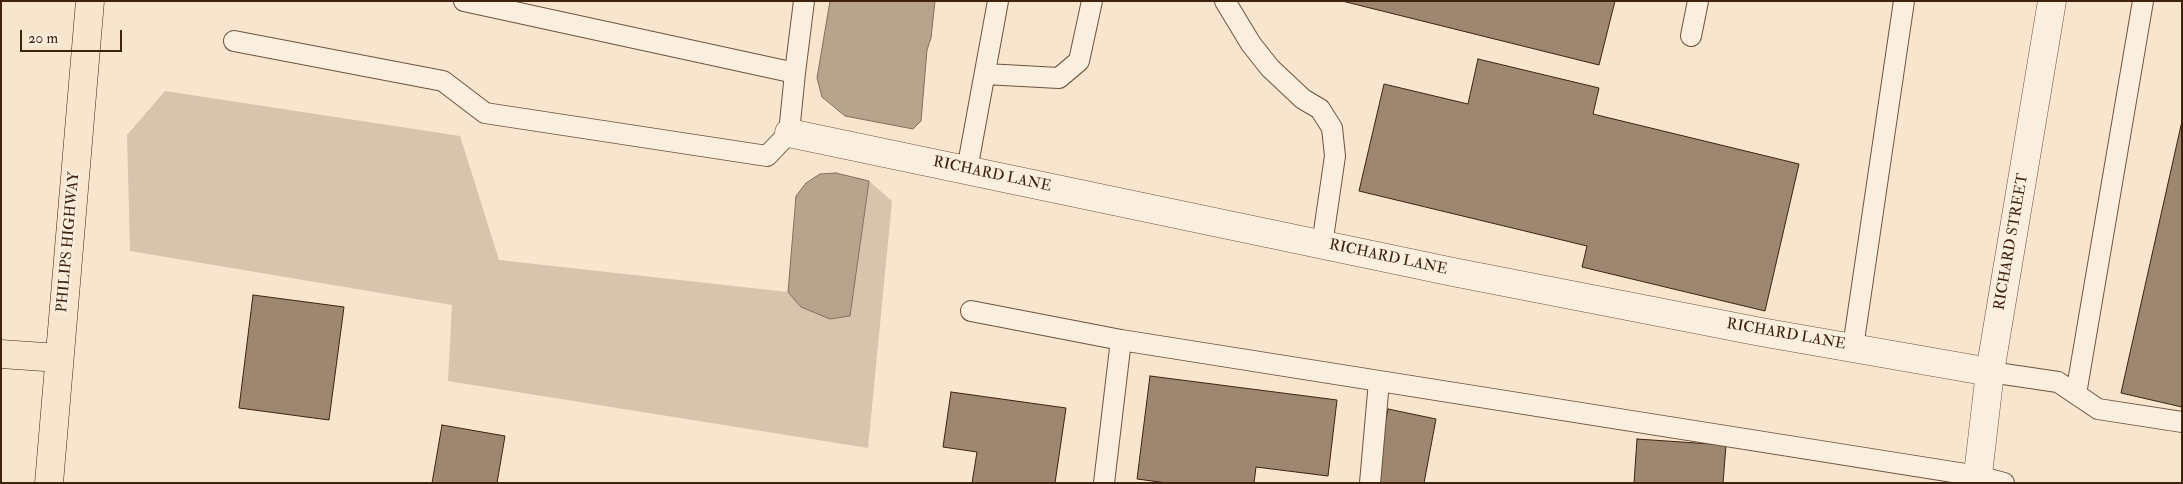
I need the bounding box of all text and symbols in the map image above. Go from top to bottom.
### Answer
scale bar [22,20,125,52]
text: 20 m [28,29,58,48]
street label: RICHARD LANE [931,154,1053,196]
street label: PHILIPS HIGHWAY [54,171,84,313]
street label: RICHARD STREET [1991,172,2033,312]
street label: RICHARD LANE [1327,237,1449,279]
street label: RICHARD LANE [1725,316,1847,354]

